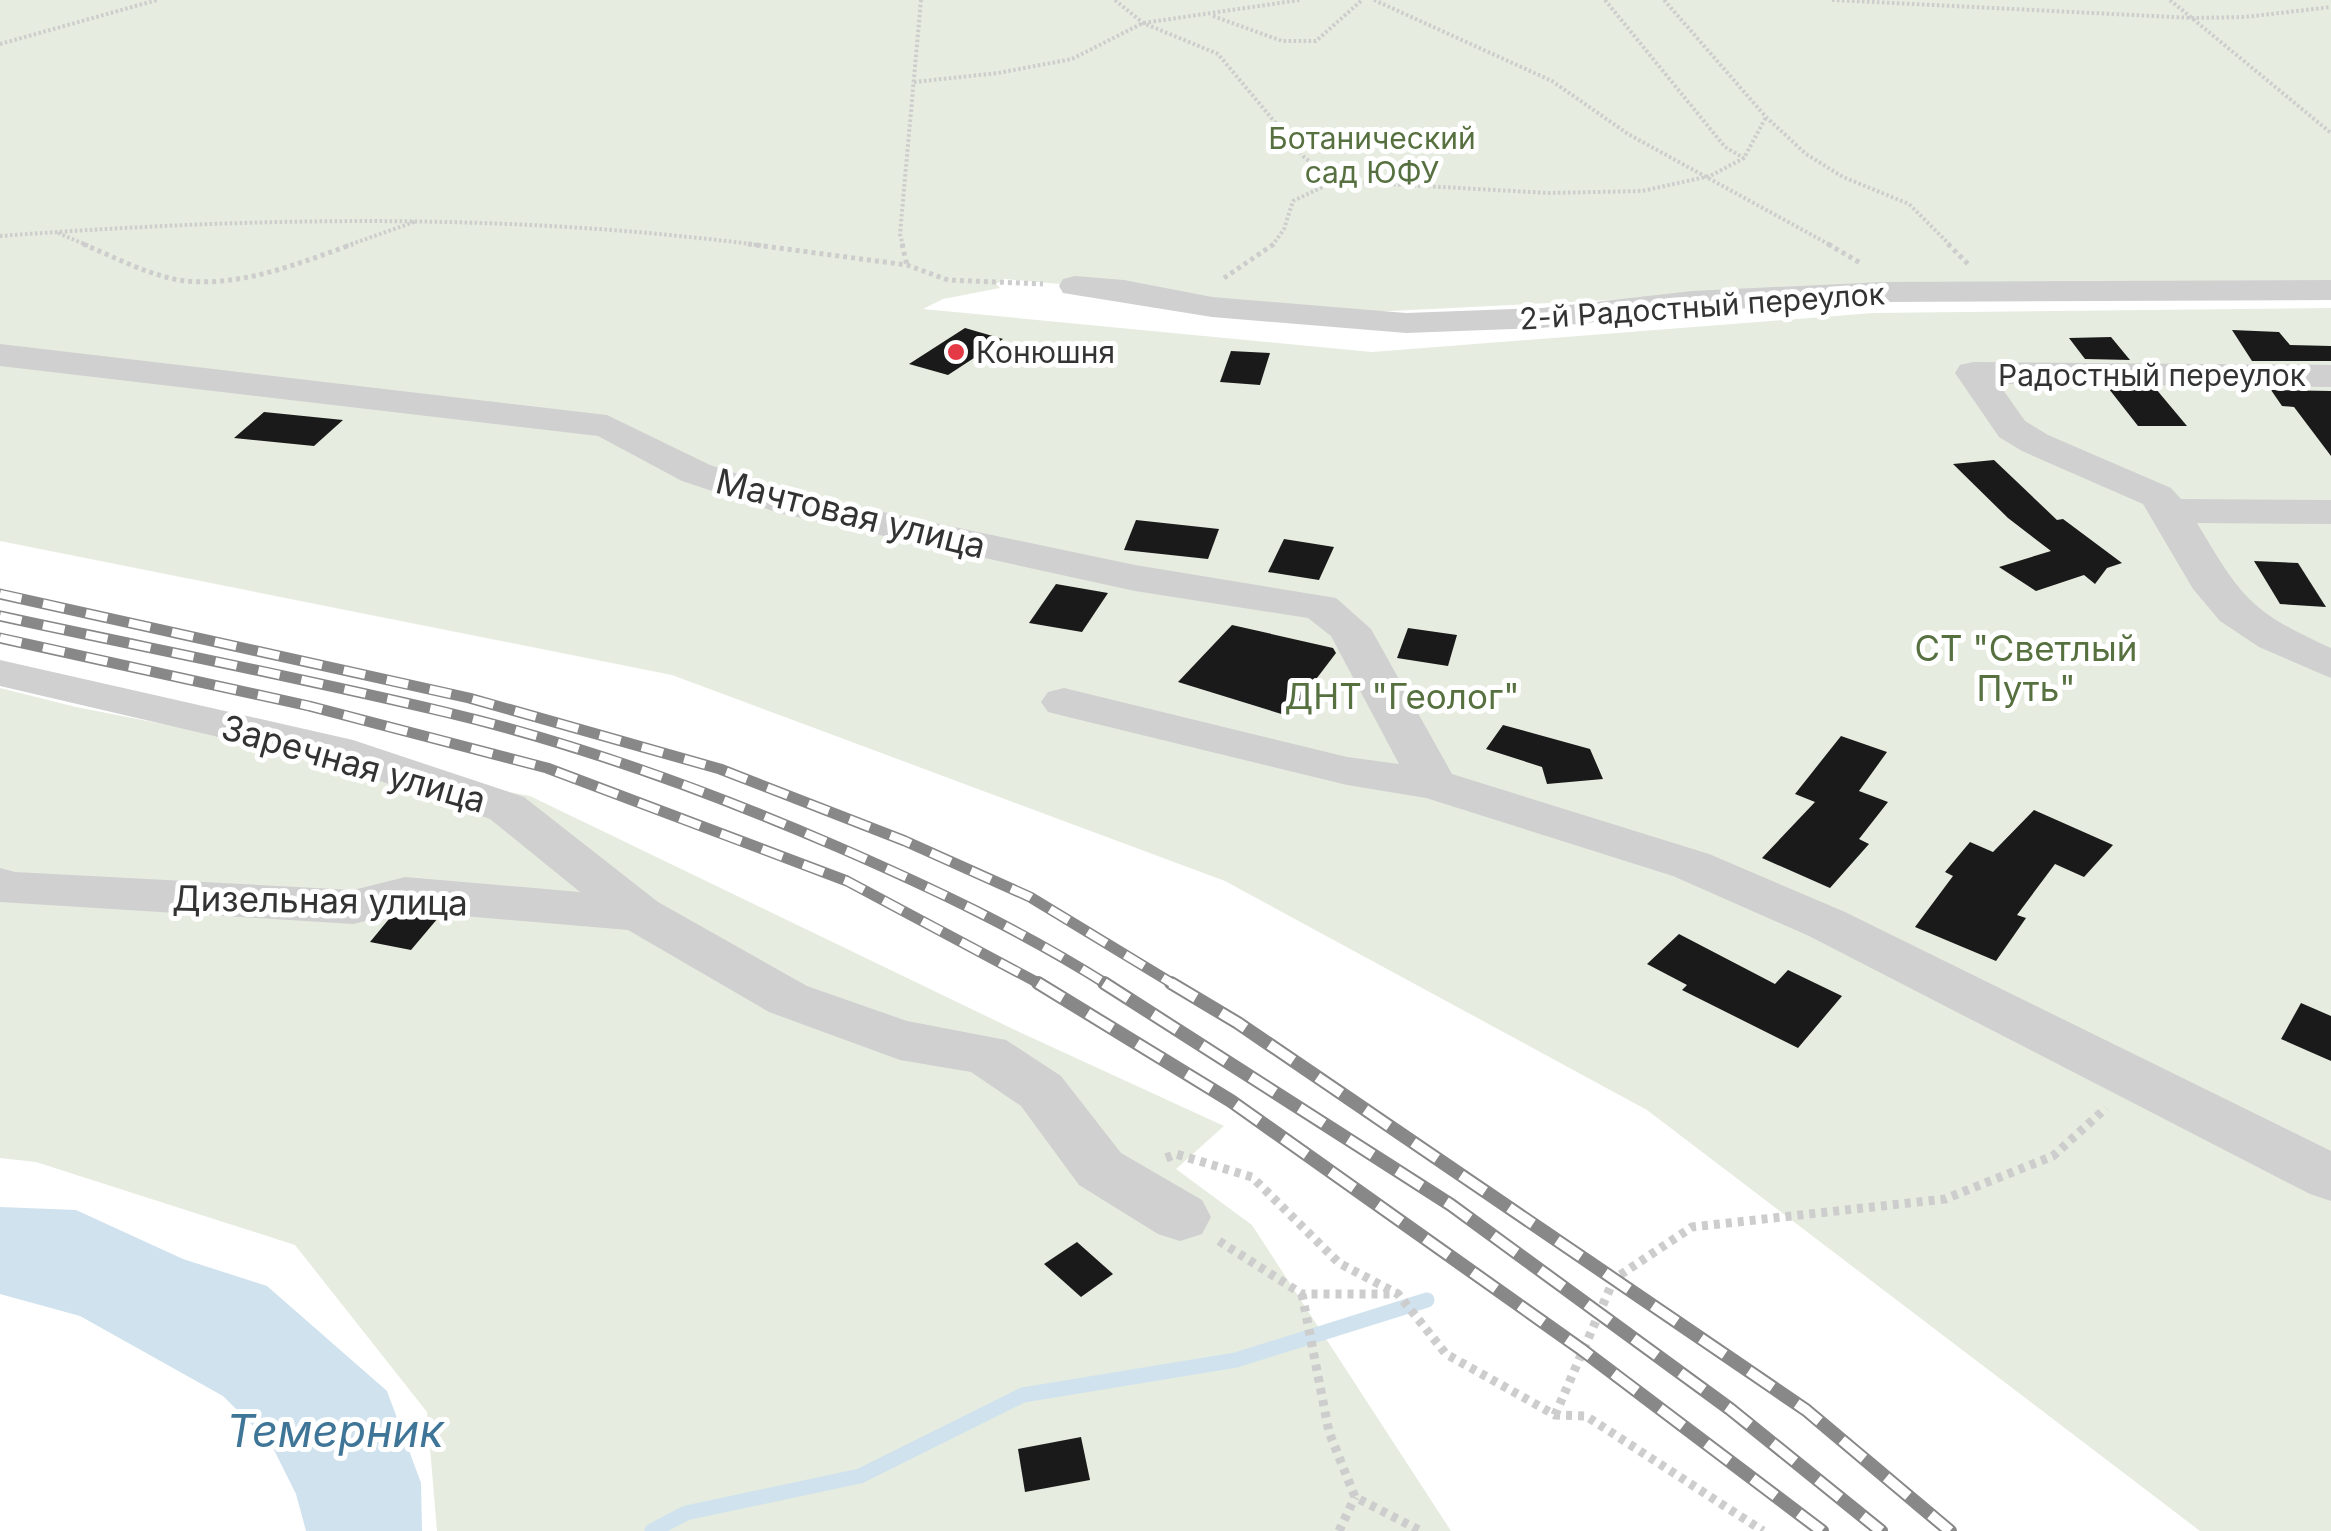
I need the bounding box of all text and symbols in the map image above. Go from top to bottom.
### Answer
park label: Ботанический сад ЮФУ [1268,120,1476,190]
street label: 2-й Радостный переулок [1518,275,1886,337]
place label: Конюшня [976,334,1115,370]
marker: Конюшня [945,341,967,363]
street label: Радостный переулок [1998,357,2306,393]
street label: Мачтовая улица [712,459,990,567]
park label: СТ "Светлый Путь" [1915,627,2137,709]
park label: ДНТ "Геолог" [1284,675,1520,717]
street label: Заречная улица [217,705,491,821]
street label: Дизельная улица [172,876,468,924]
water label: Темерник [226,1403,445,1458]

